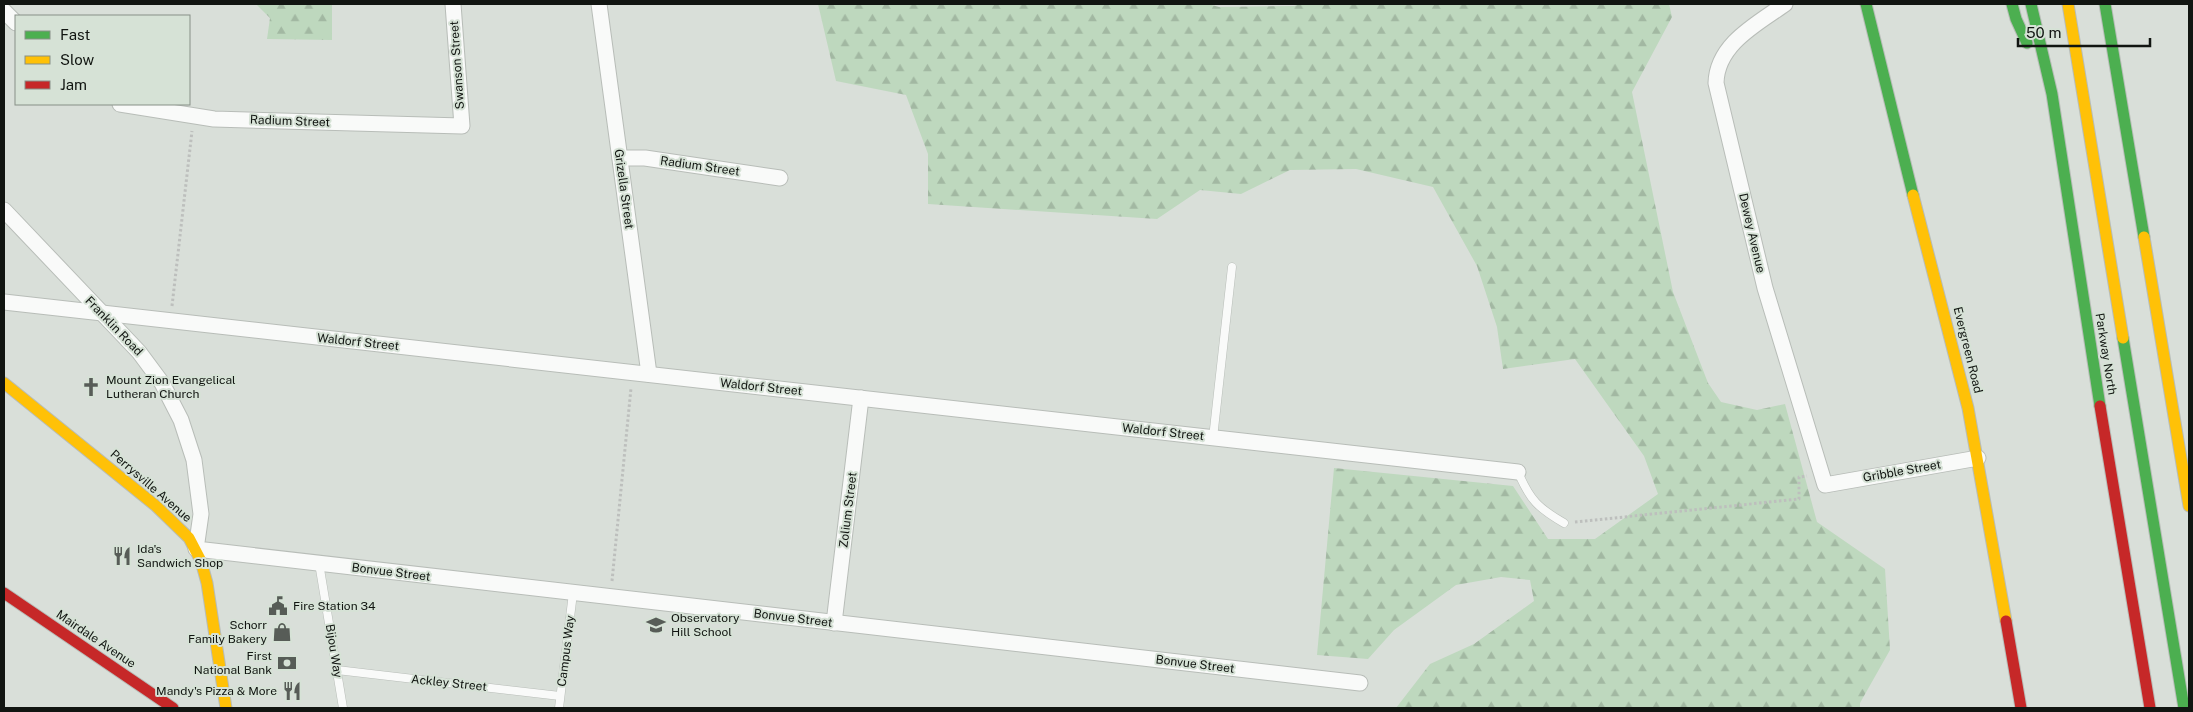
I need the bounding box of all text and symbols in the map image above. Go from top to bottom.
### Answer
legend [15,15,190,105]
scale bar [2018,15,2150,47]
street label: Swanson Street [447,20,467,110]
text: 50 m [2026,24,2061,41]
text: Fast [60,26,90,43]
text: Slow [60,51,95,68]
text: Jam [60,76,87,93]
street label: Radium Street [250,113,331,129]
street label: Grizella Street [611,148,637,230]
street label: Radium Street [659,153,741,179]
street label: Dewey Avenue [1736,192,1768,274]
street label: Franklin Road [82,294,146,358]
street label: Evergreen Road [1951,305,1985,395]
street label: Parkway North [2093,312,2119,396]
street label: Waldorf Street [316,331,400,353]
place label: Mount Zion Evangelical Lutheran Church [106,373,236,401]
church icon: Mount Zion Evangelical Lutheran Church [80,376,102,398]
street label: Waldorf Street [719,376,803,398]
street label: Waldorf Street [1121,421,1205,443]
street label: Perrysville Avenue [108,447,195,525]
street label: Gribble Street [1862,457,1942,485]
street label: Zolium Street [836,471,860,549]
place label: Ida's Sandwich Shop [137,542,223,570]
restaurant icon: Ida's Sandwich Shop [111,545,133,567]
street label: Bonvue Street [351,560,432,584]
public building icon: Fire Station 34 [267,595,289,617]
place label: Fire Station 34 [293,599,376,613]
street label: Bonvue Street [753,606,834,630]
street label: Mairdale Avenue [54,607,139,671]
place label: Observatory Hill School [671,611,740,639]
street label: Campus Way [555,614,577,687]
school or university icon: Observatory Hill School [645,614,667,636]
place label: Schorr Family Bakery [188,618,268,646]
shop icon: Schorr Family Bakery [271,621,293,643]
street label: Bijou Way [323,623,345,679]
place label: First National Bank [194,649,272,677]
bank icon: First National Bank [276,652,298,674]
street label: Bonvue Street [1155,652,1236,676]
street label: Ackley Street [411,672,488,694]
restaurant icon: Mandy's Pizza & More [281,680,303,702]
place label: Mandy's Pizza & More [156,684,277,698]

